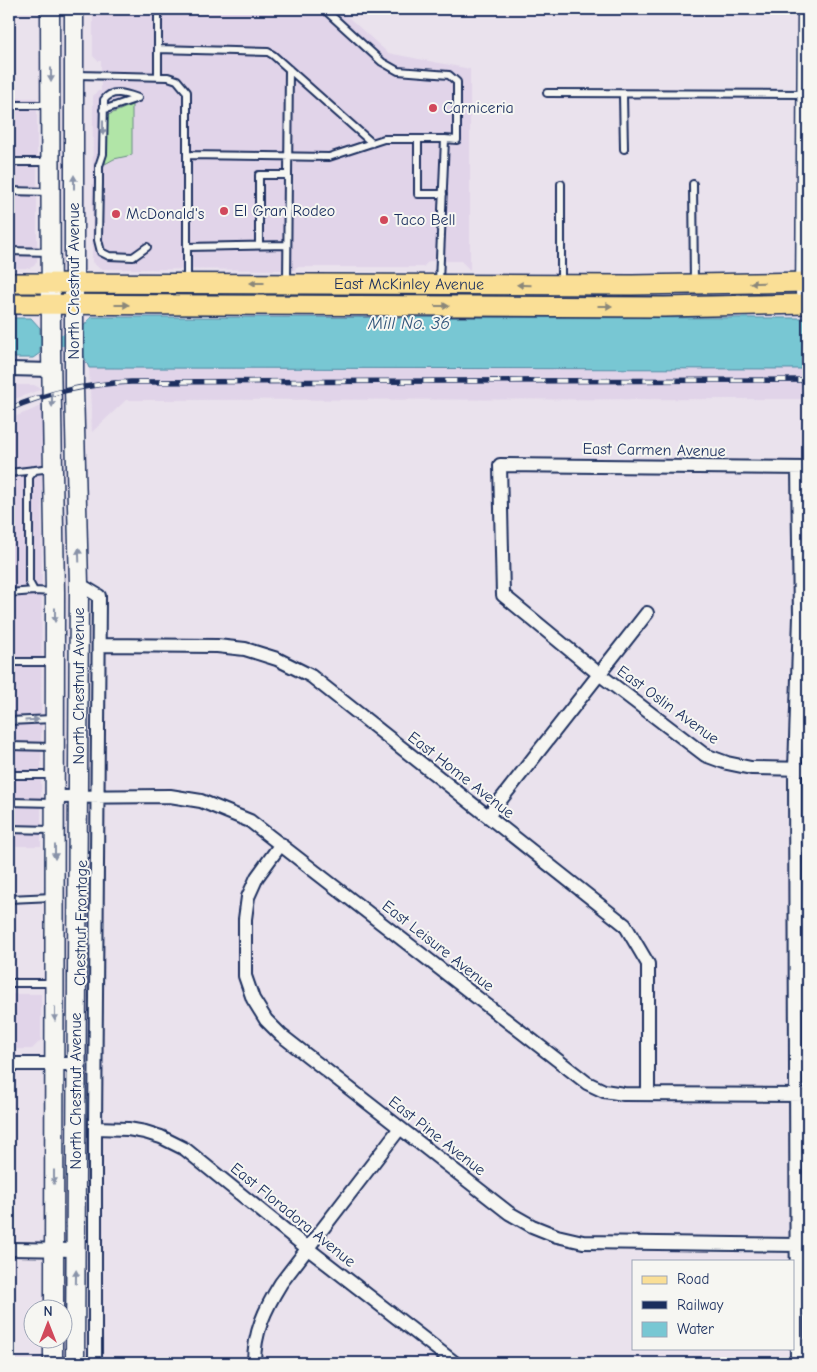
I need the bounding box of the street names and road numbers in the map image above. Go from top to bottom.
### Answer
street label: North Chestnut Avenue [65,202,83,360]
street label: East McKinley Avenue [334,275,484,294]
street label: East Carmen Avenue [582,440,726,460]
street label: North Chestnut Avenue [70,607,88,765]
street label: East Oslin Avenue [614,662,722,748]
street label: East Home Avenue [404,728,518,822]
street label: Chestnut Frontage [71,860,91,986]
street label: East Leisure Avenue [379,897,497,995]
street label: North Chestnut Avenue [67,1012,85,1170]
street label: East Pine Avenue [385,1093,489,1179]
street label: East Floradora Avenue [227,1159,359,1271]

